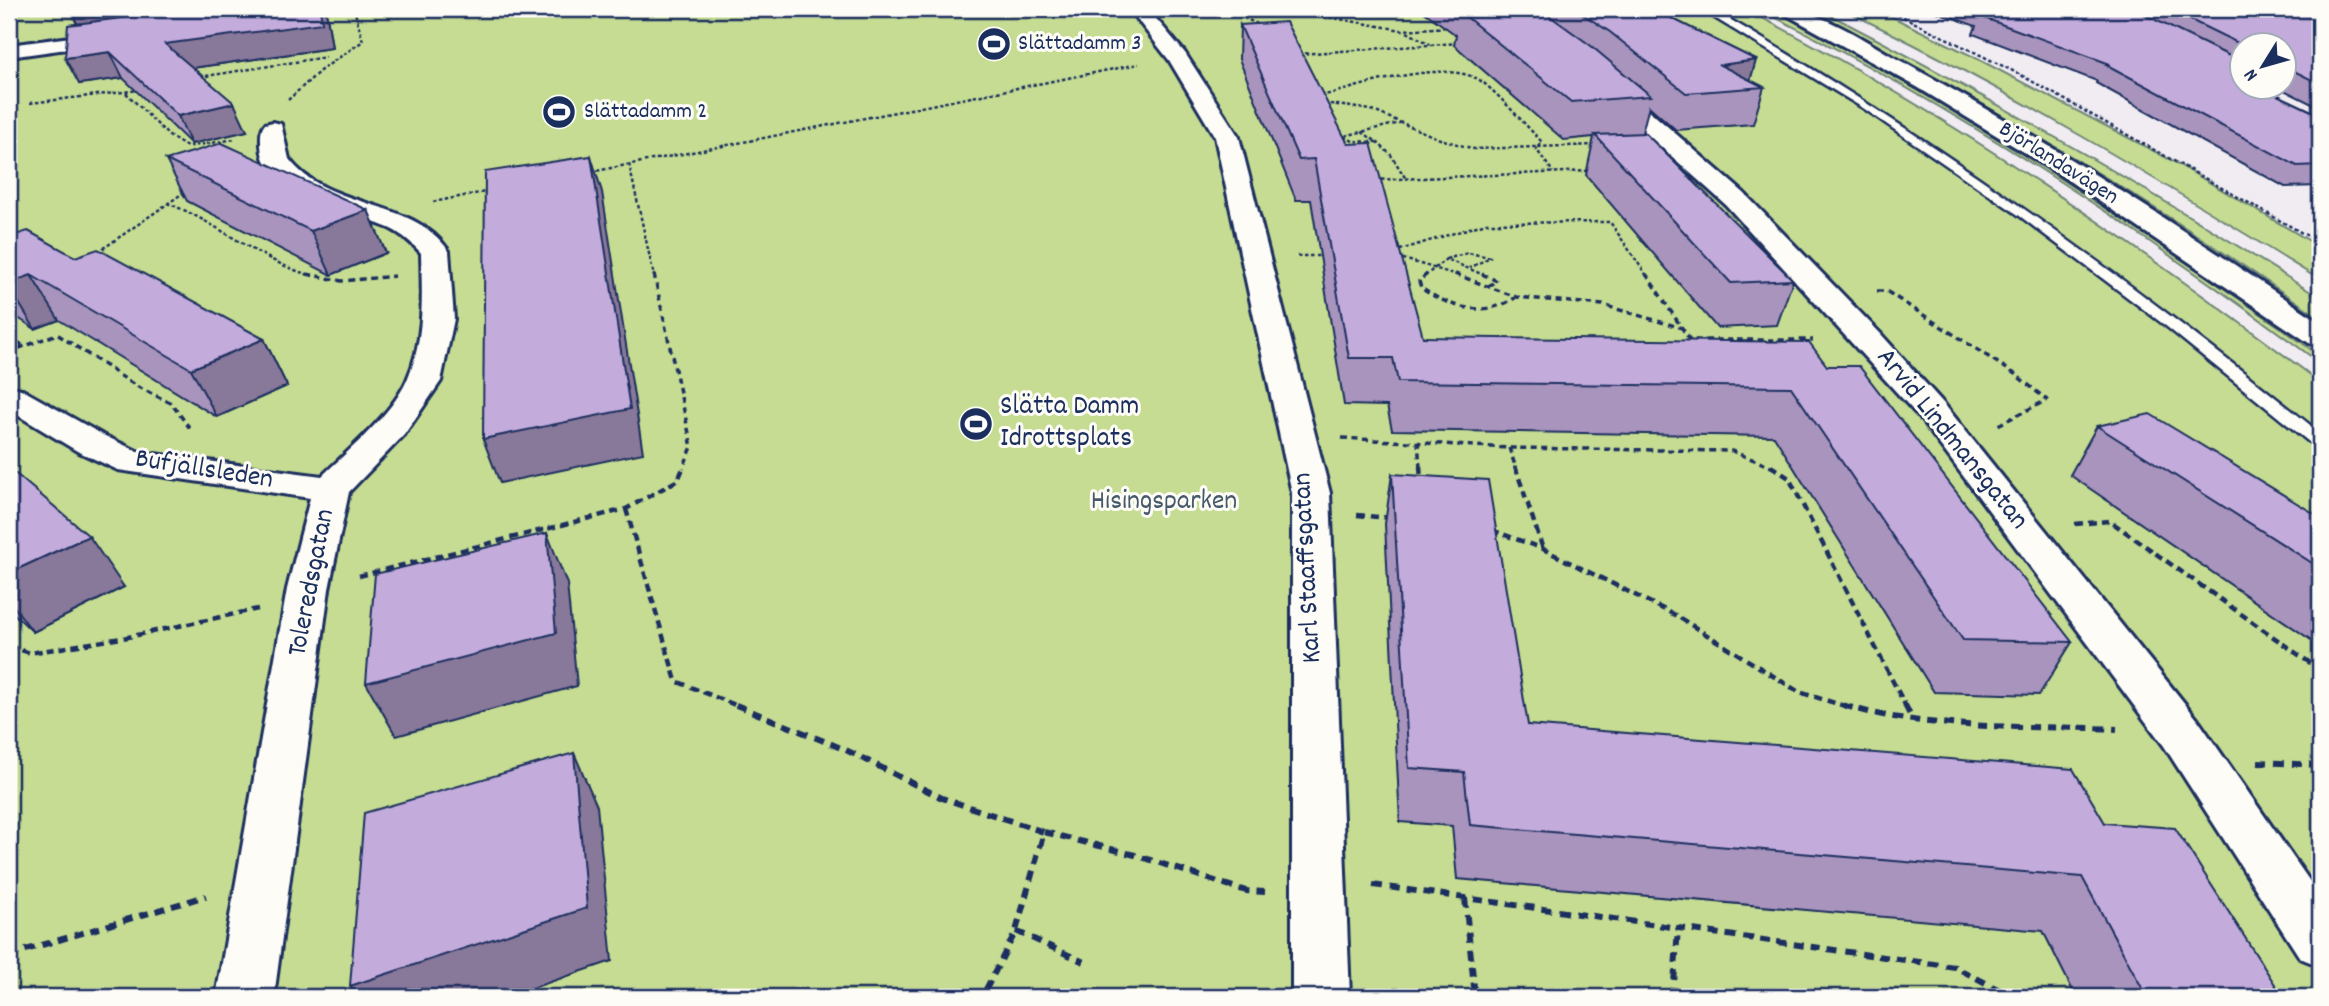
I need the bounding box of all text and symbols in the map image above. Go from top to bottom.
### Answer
sports icon: Slättadamm 3 [975,25,1013,63]
place label: Slättadamm 3 [1018,28,1142,61]
north arrow [2228,32,2298,102]
text: N [2239,62,2266,86]
sports icon: Slättadamm 2 [540,93,578,131]
place label: Slättadamm 2 [584,96,707,129]
street label: Björlandavägen [1992,114,2124,214]
street label: Arvid Lindmansgatan [1865,341,2037,539]
place label: Slätta Damm Idrottsplats [1000,388,1139,460]
sports icon: Slätta Damm Idrottsplats [957,405,995,443]
street label: Bufjällsleden [132,440,276,502]
street label: Karl Staaffsgatan [1284,472,1334,664]
park label: Hisingsparken [1091,483,1237,523]
street label: Toleredsgatan [279,506,347,660]

